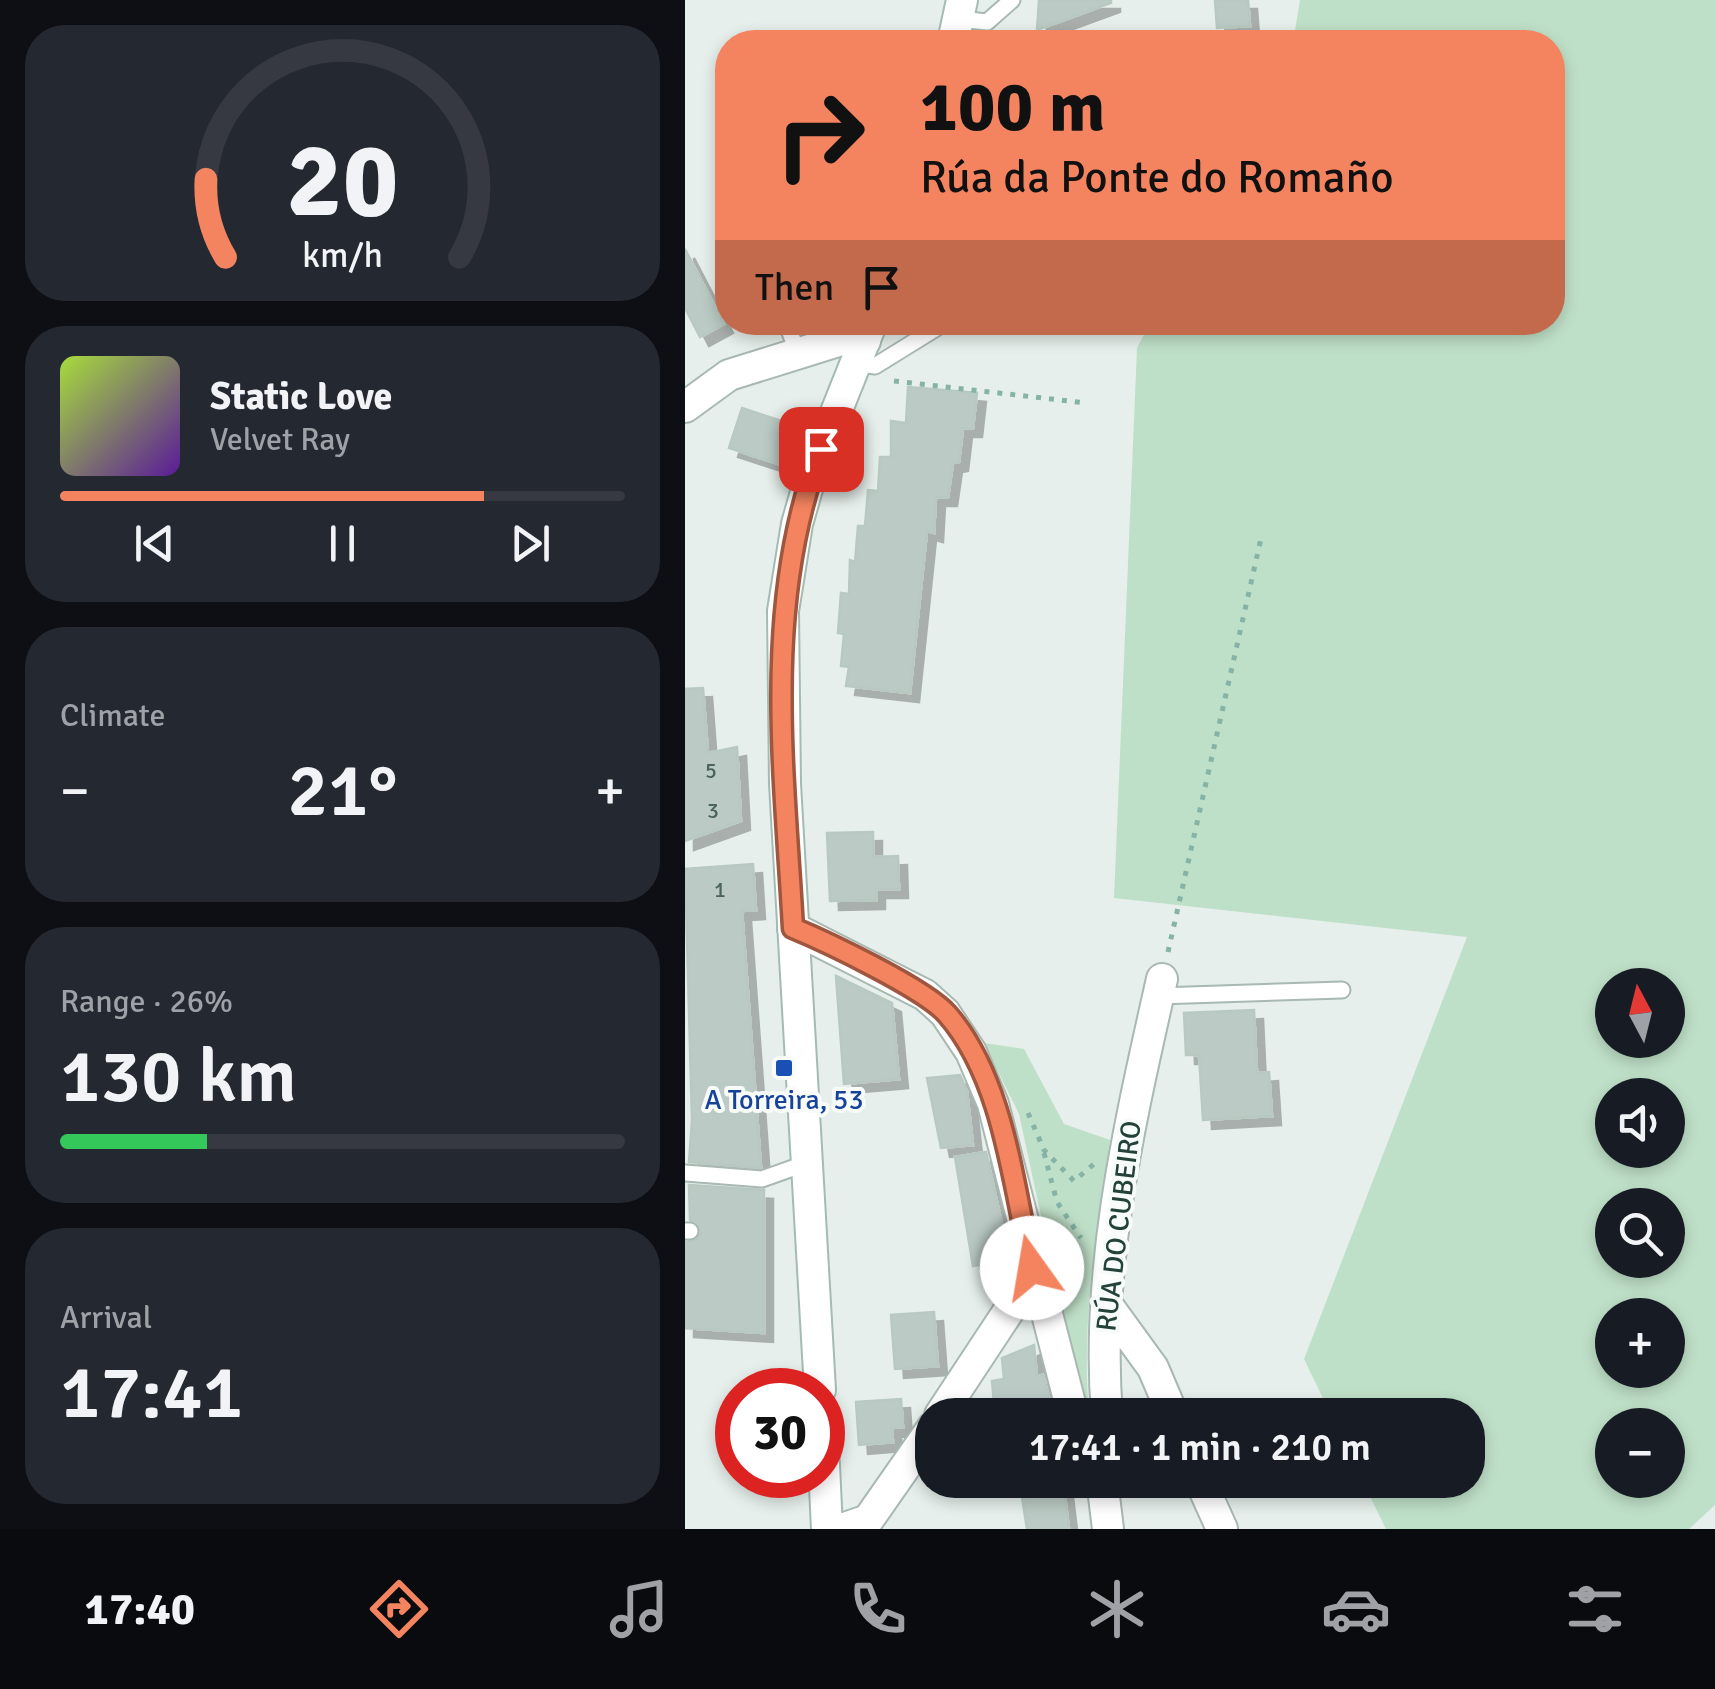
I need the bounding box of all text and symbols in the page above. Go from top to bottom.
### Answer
text: 100 m [920,64,1105,150]
icon: right [755,70,885,200]
text: 20 [286,117,399,245]
text: Rúa da Ponte do Romaño [920,150,1394,205]
text: km/h [302,233,383,277]
icon: arrive [854,260,909,315]
text: Then [755,264,834,311]
text: Static Love [210,373,392,420]
pin [779,407,864,492]
text: Velvet Ray [210,420,350,459]
icon: arrive [794,422,849,477]
icon: previous [127,516,182,571]
icon: pause [315,516,370,571]
icon: next [503,516,558,571]
text: Climate [60,696,166,735]
text: 21° [288,744,397,837]
text: − [60,757,90,825]
text: + [595,757,625,825]
house number: 5 [705,757,717,784]
house number: 3 [707,797,719,824]
house number: 1 [714,876,726,903]
north arrow [1595,968,1685,1058]
map controls [1595,968,1685,1498]
text: Range · 26% [60,982,233,1021]
text: 130 km [60,1030,297,1123]
marker: A Torreira, 53 [773,1057,795,1079]
button: sound [1595,1078,1685,1168]
place label: A Torreira, 53 [704,1083,864,1117]
street label: RÚA DO CUBEIRO [1089,1119,1149,1333]
button: search [1595,1188,1685,1278]
position arrow [980,1216,1084,1320]
text: Arrival [60,1298,152,1337]
button: + [1595,1298,1685,1388]
text: 17:41 [60,1346,243,1439]
speed limit sign: 30 [715,1368,845,1498]
button: − [1595,1408,1685,1498]
text: 17:41 · 1 min · 210 m [1029,1424,1371,1471]
icon: directions [364,1574,434,1644]
icon: music [604,1574,674,1644]
icon: phone [843,1574,913,1644]
icon: climate [1082,1574,1152,1644]
icon: car [1321,1574,1391,1644]
icon: filters [1560,1574,1630,1644]
text: 17:40 [85,1582,195,1637]

